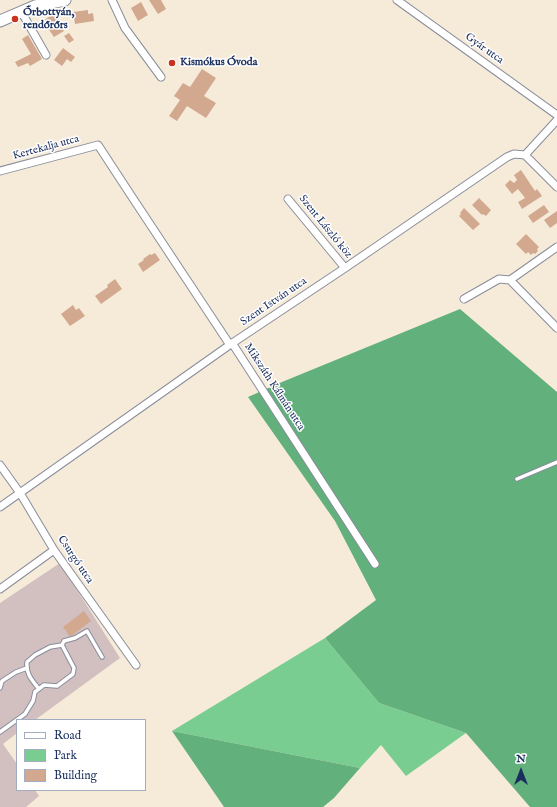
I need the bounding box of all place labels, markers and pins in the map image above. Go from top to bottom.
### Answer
place label: Őrbottyán, rendőrőrs [23,6,74,32]
marker: Őrbottyán, rendőrőrs [10,14,20,24]
place label: Kismókus Óvoda [180,56,257,70]
marker: Kismókus Óvoda [167,58,177,68]

